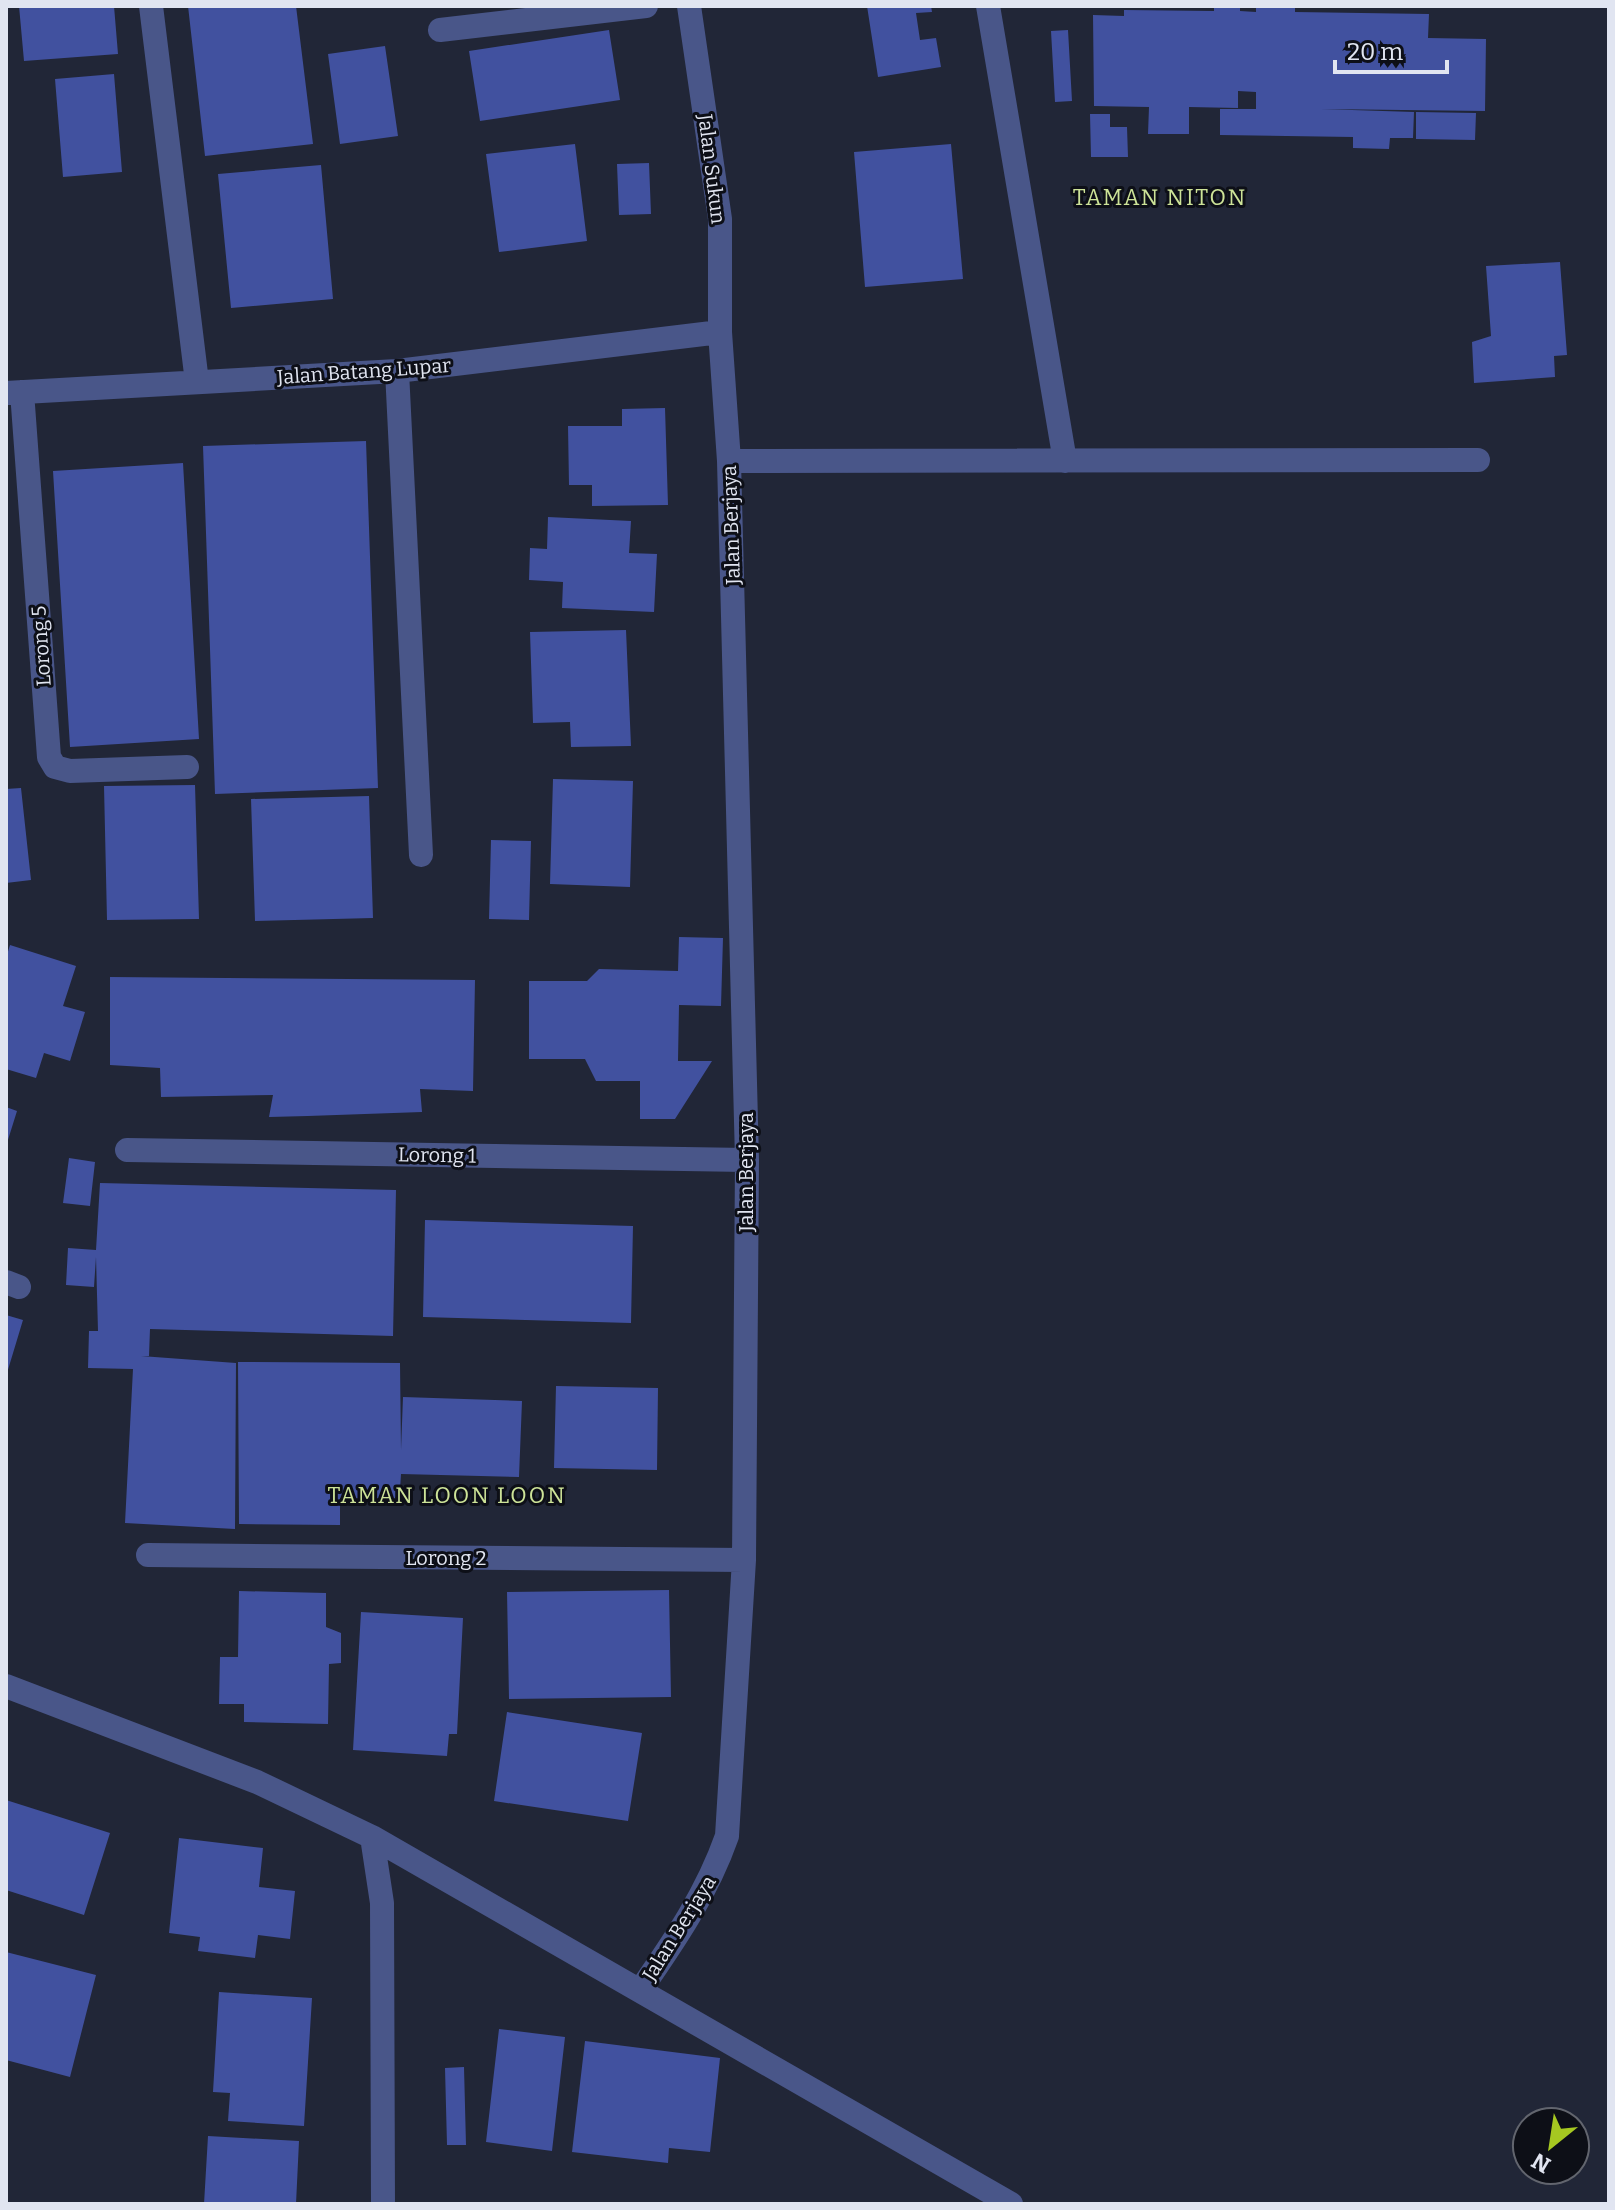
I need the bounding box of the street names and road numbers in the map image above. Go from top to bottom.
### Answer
street label: Jalan Sukun [693,112,731,226]
street label: Jalan Batang Lupar [275,353,452,389]
street label: Jalan Berjaya [717,465,746,586]
street label: Lorong 5 [26,605,56,687]
street label: Jalan Berjaya [734,1112,759,1233]
street label: Lorong 1 [398,1142,476,1168]
street label: Lorong 2 [406,1546,486,1570]
street label: Jalan Berjaya [637,1871,722,1986]

